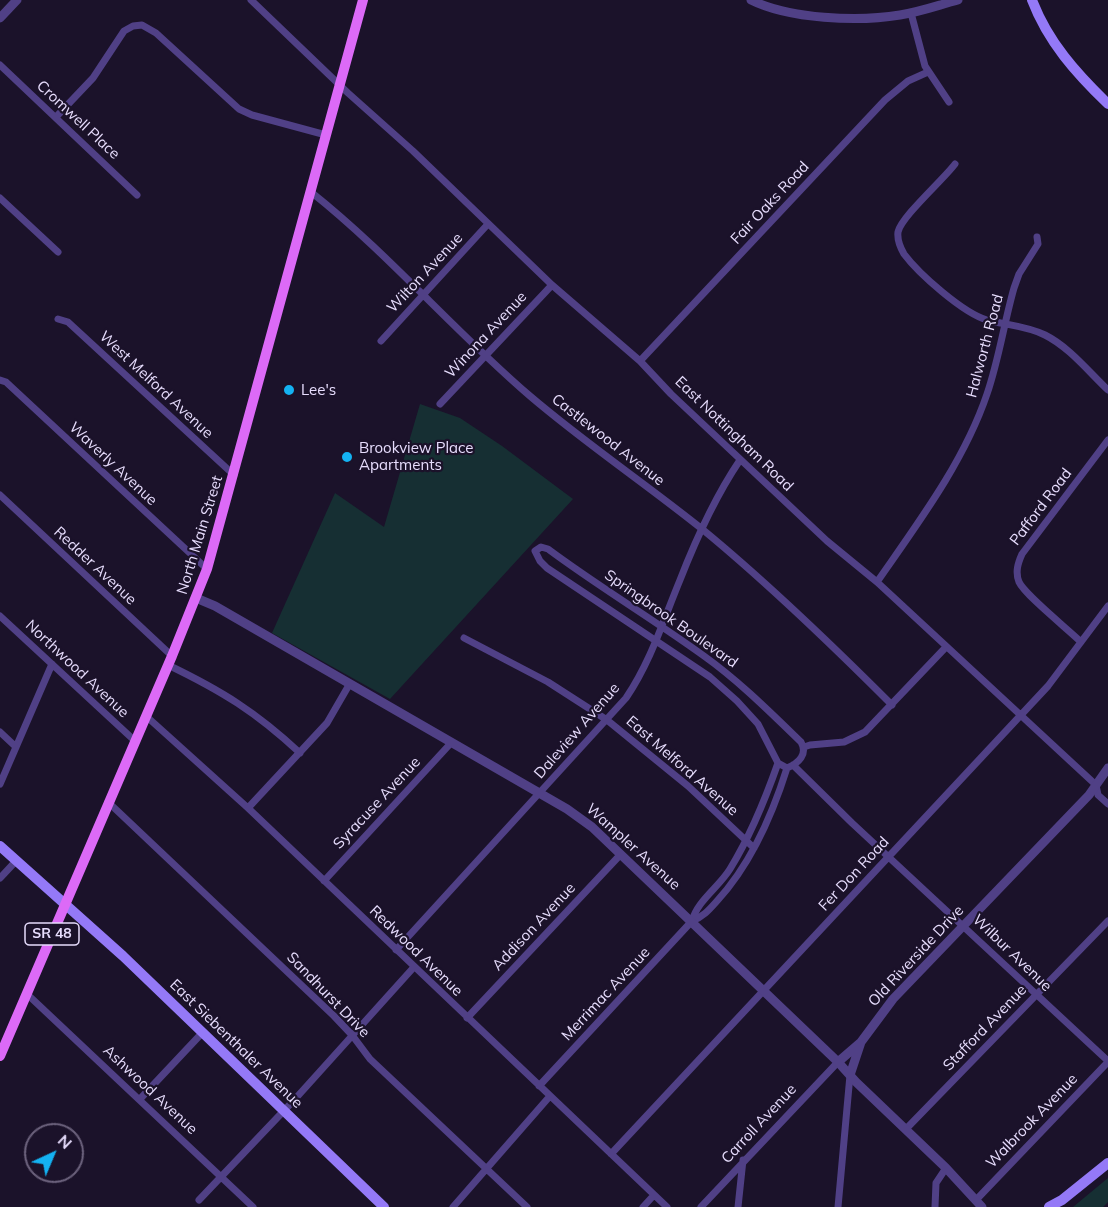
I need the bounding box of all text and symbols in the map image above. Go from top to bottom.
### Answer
street label: Cromwell Place [33,77,123,163]
street label: Fair Oaks Road [727,158,813,248]
street label: Wilton Avenue [383,229,467,317]
street label: Winona Avenue [441,288,531,382]
street label: Halworth Road [963,292,1007,400]
street label: West Melford Avenue [95,328,217,442]
street label: East Nottingham Road [671,373,797,495]
place label: Lee's [301,381,336,399]
marker: Lee's [282,383,296,397]
street label: Castlewood Avenue [548,390,668,490]
street label: Waverly Avenue [65,419,161,509]
place label: Brookview Place Apartments [359,439,473,474]
marker: Brookview Place Apartments [340,450,354,464]
street label: Pafford Road [1006,465,1076,549]
street label: North Main Street [173,473,227,597]
street label: Redder Avenue [50,523,140,609]
street label: Springbrook Boulevard [601,566,741,672]
street label: Northwood Avenue [22,616,132,722]
street label: Daleview Avenue [531,680,623,782]
street label: East Melford Avenue [622,712,742,820]
street label: Syracuse Avenue [330,753,424,853]
street label: Wampler Avenue [582,800,684,894]
street label: Fer Don Road [815,833,893,915]
street label: Addison Avenue [489,879,579,975]
street label: Redwood Avenue [366,902,466,1000]
street label: Old Riverside Drive [865,902,967,1010]
street label: Wilbur Avenue [969,911,1055,995]
road number: SR 48 [25,923,79,945]
street label: Merrimac Avenue [558,944,654,1044]
street label: Sandhurst Drive [283,949,373,1041]
street label: East Siebenthaler Avenue [166,976,306,1112]
street label: Stafford Avenue [940,981,1030,1075]
street label: Ashwood Avenue [99,1042,201,1138]
street label: Walbrook Avenue [983,1070,1081,1172]
street label: Carroll Avenue [718,1081,800,1167]
north arrow [24,1123,84,1183]
text: N [54,1130,76,1153]

